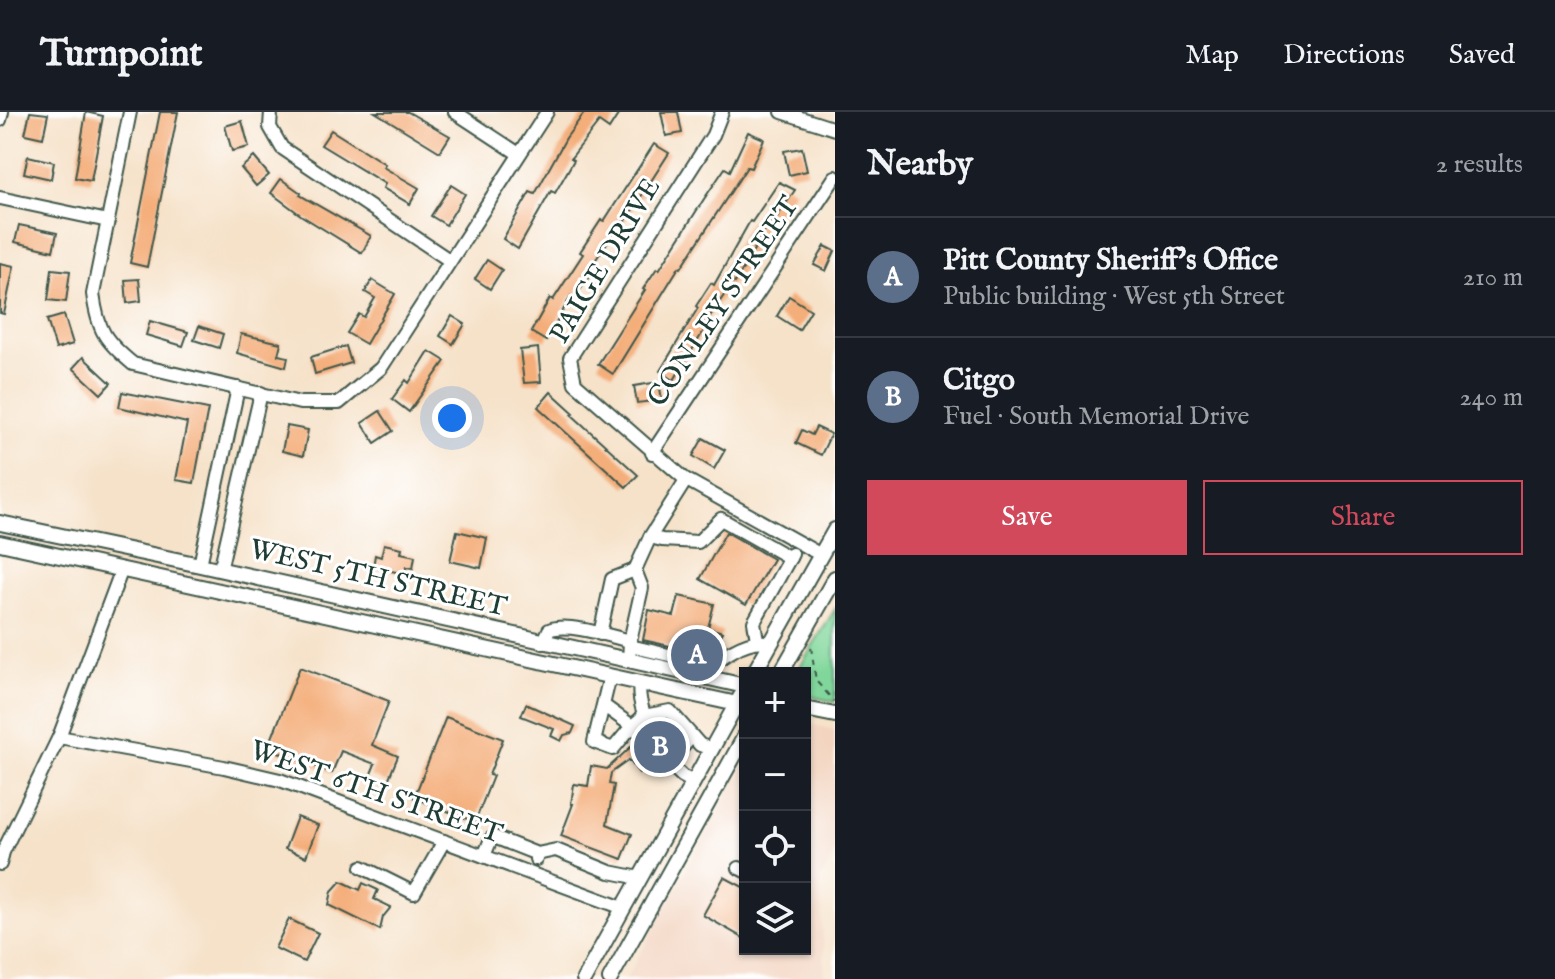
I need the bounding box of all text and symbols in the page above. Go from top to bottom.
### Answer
text: Turnpoint [40,31,203,79]
text: Map [1185,38,1239,73]
text: Directions [1283,38,1405,73]
text: Saved [1449,38,1515,73]
text: Nearby [867,143,973,186]
text: 2 results [1436,148,1523,181]
street label: PAIGE DRIVE [543,172,669,350]
street label: CONLEY STREET [641,190,808,414]
text: Pitt County Sheriff's Office [943,242,1278,280]
text: A [884,261,902,294]
text: 210 m [1463,261,1523,294]
text: Public building · West 5th Street [943,280,1285,313]
text: Citgo [943,362,1015,400]
text: B [884,381,902,414]
text: 240 m [1460,381,1523,414]
your location [432,398,472,438]
text: Fuel · South Memorial Drive [943,400,1249,433]
button: Save [867,480,1187,555]
button: Share [1203,480,1523,555]
street label: WEST 5TH STREET [246,532,511,626]
pin: A [671,625,723,685]
map controls [739,667,811,955]
button: + [739,667,811,739]
pin: B [634,717,686,777]
street label: WEST 6TH STREET [245,733,507,853]
button: − [739,739,811,811]
button: locate [739,811,811,883]
button: layers [739,883,811,955]

